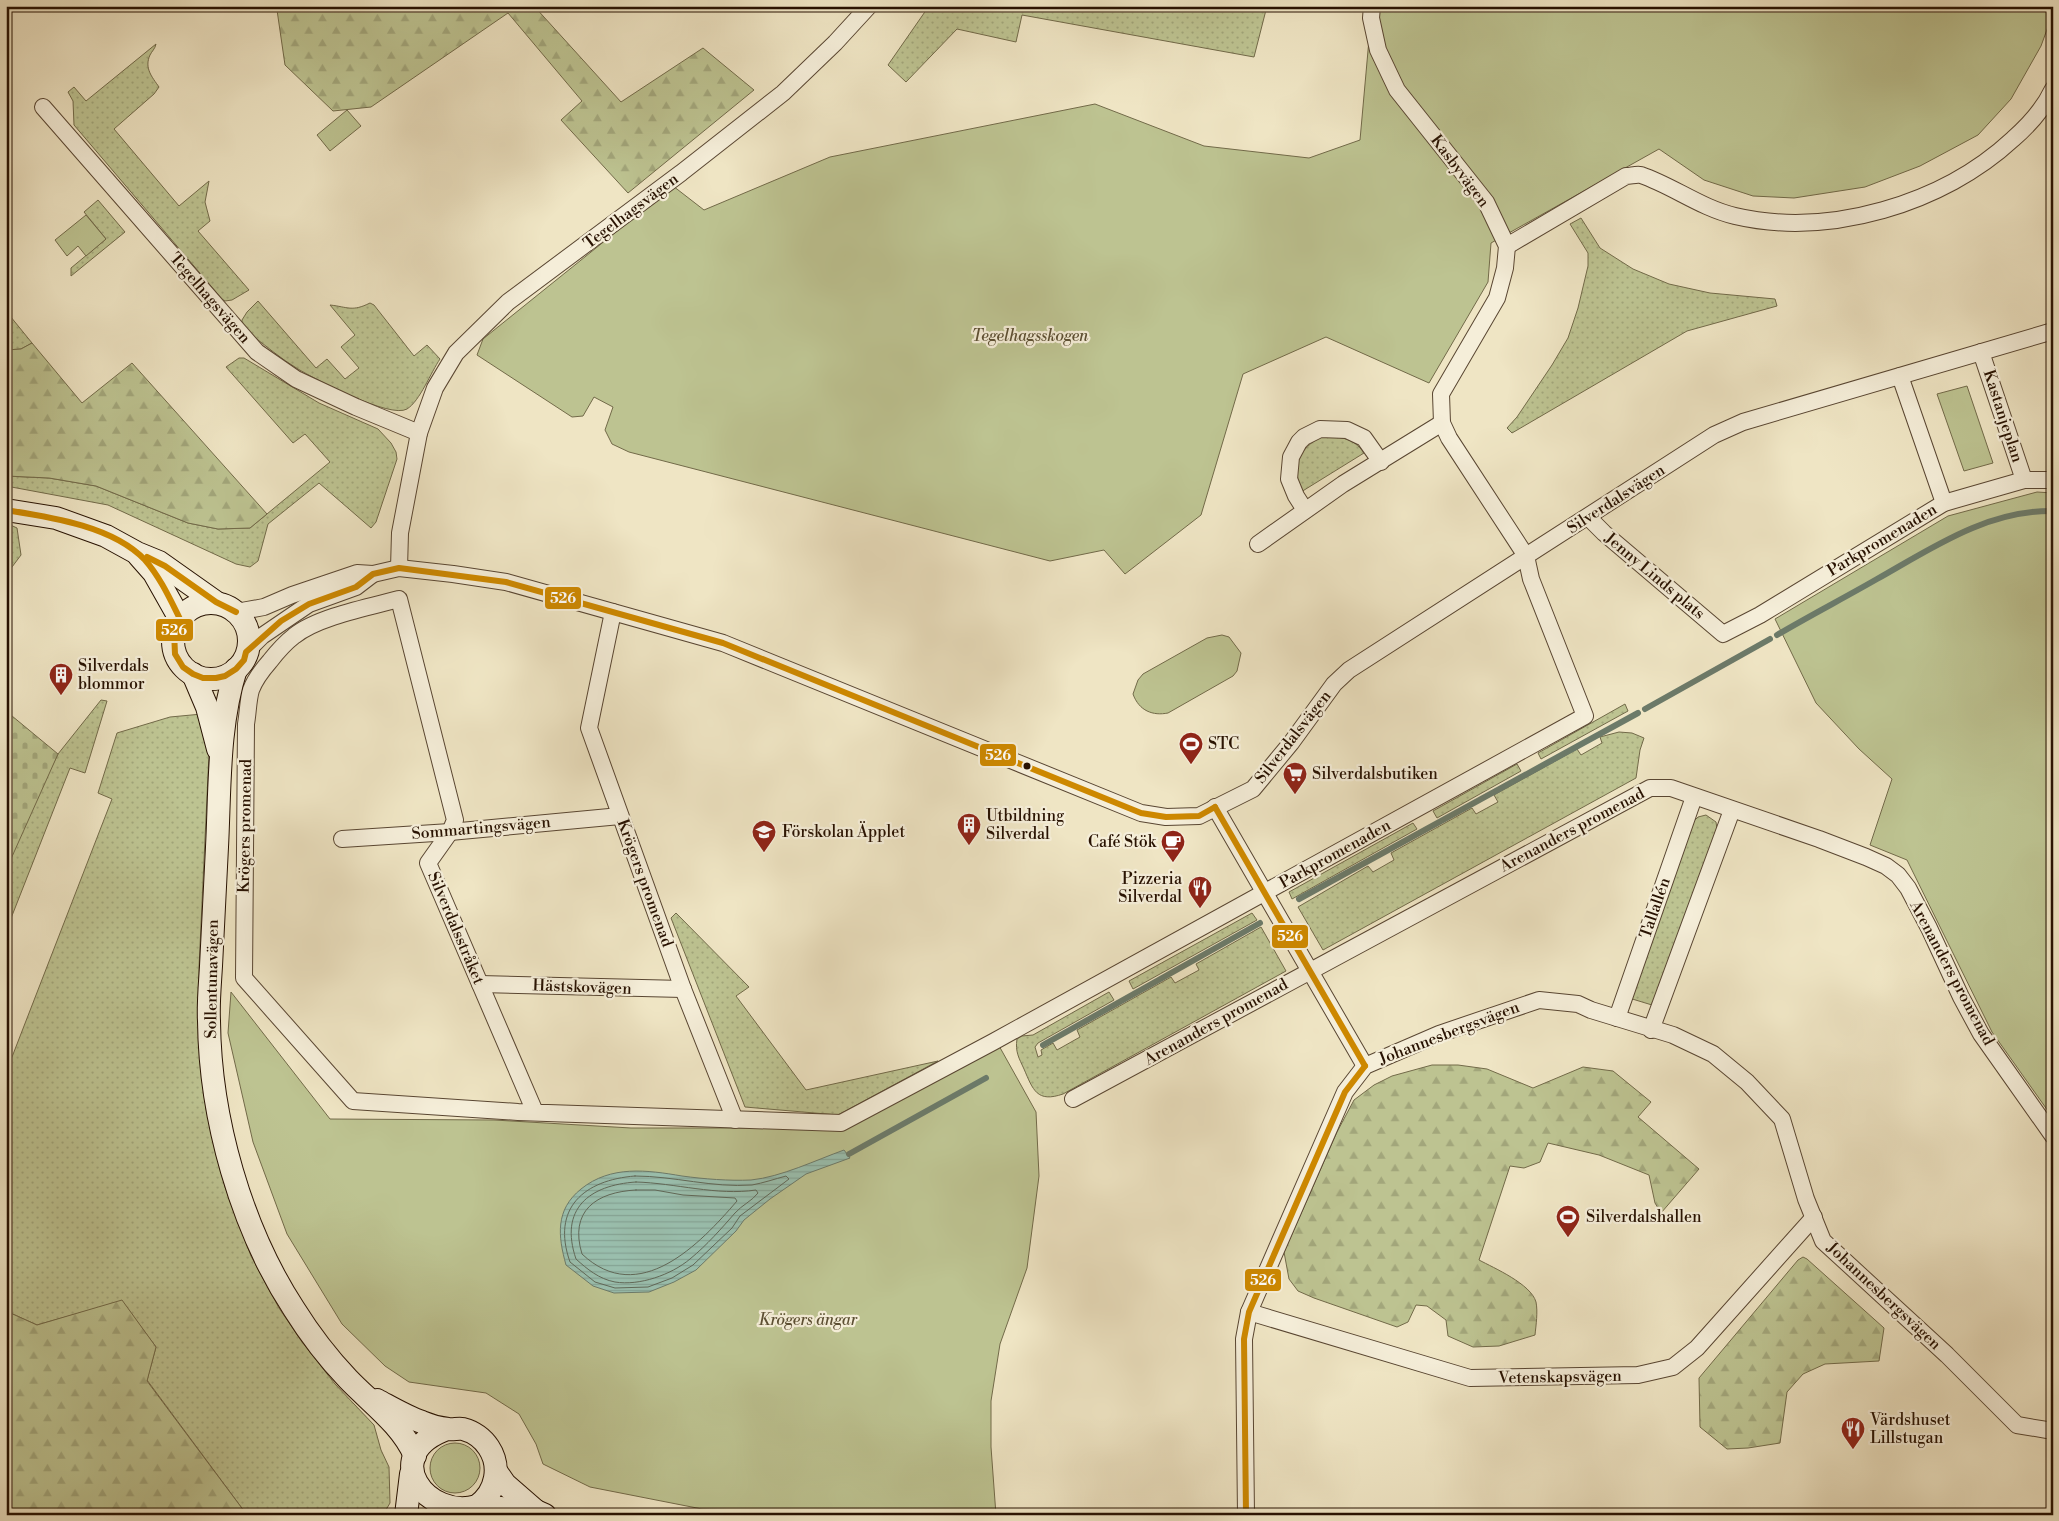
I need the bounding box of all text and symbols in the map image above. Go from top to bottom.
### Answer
street label: Kasbyvägen [1426,131,1494,212]
street label: Tegelhagsvägen [580,169,683,253]
street label: Tegelhagsvägen [165,249,255,348]
park label: Tegelhagsskogen [972,326,1089,346]
street label: Kastanjeplan [1979,367,2027,465]
street label: Silverdalsvägen [1563,460,1669,538]
street label: Parkpromenaden [1823,499,1941,581]
street label: Jenny Linds plats [1600,528,1709,624]
line badge: 526 [544,586,582,610]
text: 526 [550,590,576,608]
line badge: 526 [155,618,194,642]
text: 526 [161,622,187,640]
place label: Silverdals blommor [78,656,149,694]
building icon: Silverdals blommor [48,662,74,696]
street label: Silverdalsvägen [1250,686,1336,788]
sports icon: STC [1178,731,1204,765]
place label: STC [1208,734,1239,754]
line badge: 526 [979,743,1017,767]
text: 526 [985,747,1011,765]
street label: Krögers promenad [234,759,256,893]
unlabelled marker [1022,761,1032,771]
supermarket icon: Silverdalsbutiken [1282,761,1308,795]
place label: Silverdalsbutiken [1312,764,1438,784]
street label: Arenanders promenad [1495,783,1648,877]
place label: Utbildning Silverdal [986,806,1065,844]
street label: Sommartingsvägen [411,812,552,844]
building icon: Utbildning Silverdal [956,812,982,846]
street label: Parkpromenaden [1276,815,1395,893]
street label: Krögers promenad [613,816,677,950]
school or university icon: Förskolan Äpplet [751,819,777,853]
place label: Förskolan Äpplet [782,821,905,842]
cafe icon: Café Stök [1160,829,1186,863]
place label: Café Stök [1088,832,1158,852]
street label: Silverdalsstråket [423,869,489,988]
place label: Pizzeria Silverdal [1118,869,1183,907]
street label: Tallallén [1635,874,1675,941]
restaurant icon: Pizzeria Silverdal [1187,875,1213,909]
street label: Arenanders promenad [1905,896,1999,1049]
street label: Sollentunavägen [201,919,223,1039]
line badge: 526 [1271,924,1309,949]
text: 526 [1277,928,1303,946]
street label: Arenanders promenad [1140,974,1291,1070]
street label: Hästskovägen [532,975,632,999]
street label: Johannesbergsvägen [1375,997,1523,1069]
sports icon: Silverdalshallen [1555,1204,1581,1238]
place label: Silverdalshallen [1586,1207,1702,1227]
street label: Johannesbergsvägen [1822,1237,1946,1354]
line badge: 526 [1244,1268,1282,1292]
text: 526 [1250,1272,1276,1290]
park label: Krögers ängar [759,1310,859,1330]
street label: Vetenskapsvägen [1497,1366,1622,1388]
place label: Värdshuset Lillstugan [1869,1410,1951,1448]
restaurant icon: Värdshuset Lillstugan [1840,1416,1866,1450]

